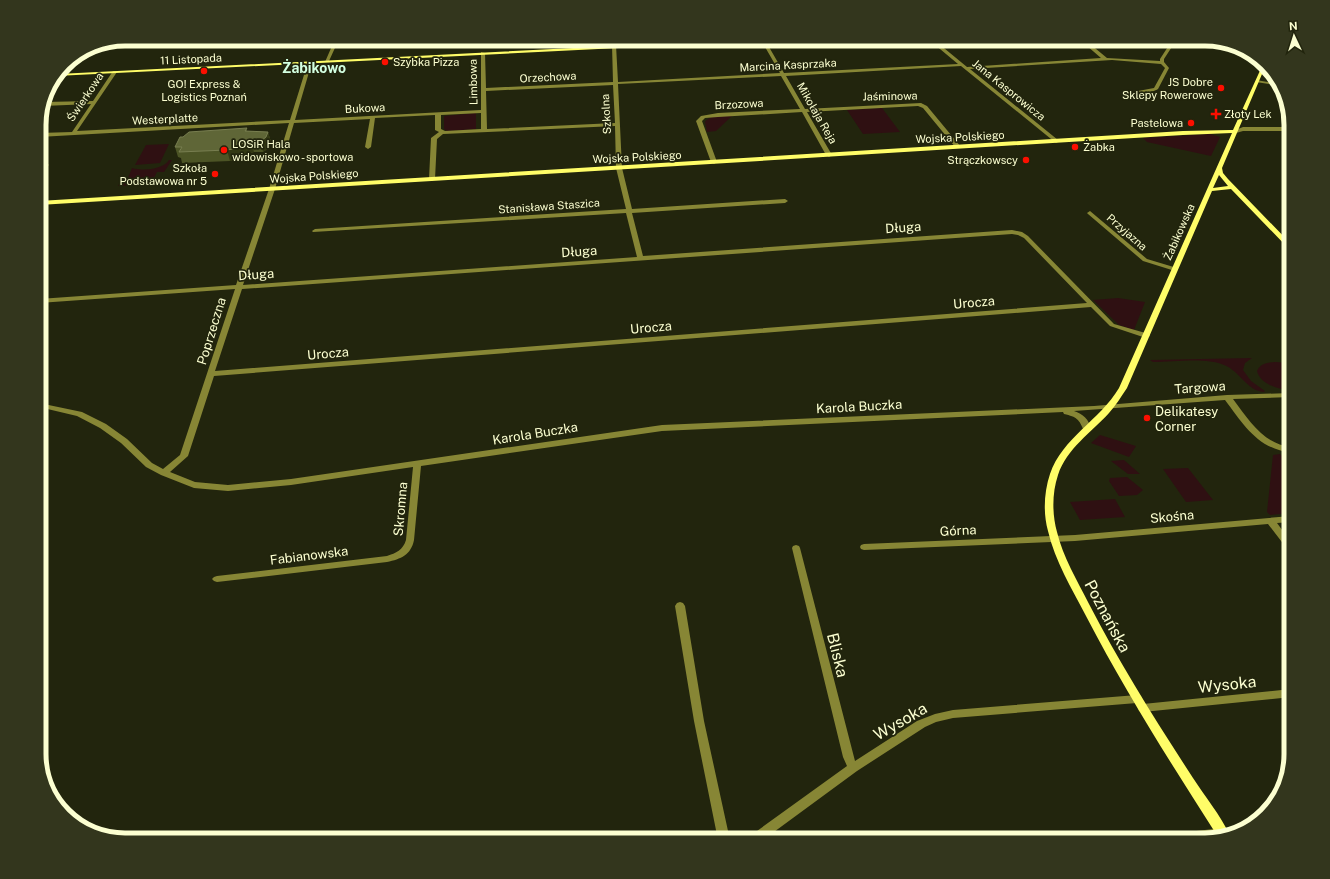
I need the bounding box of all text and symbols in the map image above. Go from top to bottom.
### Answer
north arrow [1274,16,1314,56]
text: N [1289,20,1298,32]
street label: 11 Listopada [160,51,222,67]
place label: Szybka Pizza [393,56,459,68]
street label: Marcina Kasprzaka [739,56,837,74]
marker: Szybka Pizza [380,57,390,67]
street label: Jana Kasprowicza [970,57,1048,123]
district label: Żabikowo [282,59,346,76]
street label: Limbowa [467,59,479,105]
marker: GO! Express & Logistics Poznań [199,66,209,76]
street label: Świerkowa [64,70,106,124]
street label: Orzechowa [519,70,577,84]
place label: JS Dobre Sklepy Rowerowe [1122,76,1213,101]
place label: GO! Express & Logistics Poznań [161,78,247,103]
street label: Mikołaja Reja [795,80,839,146]
marker: JS Dobre Sklepy Rowerowe [1216,83,1226,93]
street label: Jaśminowa [862,90,918,102]
street label: Szkolna [599,94,613,134]
street label: Brzozowa [714,97,764,111]
street label: Bukowa [344,101,386,115]
place label: Złoty Lek [1224,108,1272,120]
marker: Złoty Lek [1211,109,1221,119]
street label: Westerplatte [132,111,198,127]
place label: Pastelowa [1131,117,1183,129]
marker: Pastelowa [1186,118,1196,128]
street label: Wojska Polskiego [915,129,1005,145]
place label: LOSiR Hala widowiskowo - sportowa [232,138,353,163]
place label: Żabka [1083,140,1115,153]
marker: Żabka [1070,142,1080,152]
marker: LOSiR Hala widowiskowo - sportowa [219,145,229,155]
street label: Wojska Polskiego [592,149,682,165]
place label: Strączkowscy [947,154,1018,166]
marker: Strączkowscy [1021,155,1031,165]
place label: Szkoła Podstawowa nr 5 [120,162,207,187]
street label: Wojska Polskiego [269,167,359,185]
marker: Szkoła Podstawowa nr 5 [210,169,220,179]
street label: Stanisława Staszica [498,196,600,216]
street label: Żabikowska [1160,201,1197,262]
street label: Przyjazna [1105,211,1149,253]
street label: Długa [885,219,922,236]
street label: Długa [561,243,598,260]
street label: Długa [238,266,275,283]
street label: Urocza [953,293,996,312]
street label: Poprzeczna [194,296,229,367]
street label: Urocza [630,318,673,337]
street label: Urocza [307,344,350,363]
street label: Targowa [1174,378,1226,397]
street label: Karola Buczka [816,397,902,416]
place label: Delikatesy Corner [1155,404,1218,434]
marker: Delikatesy Corner [1142,413,1152,423]
street label: Karola Buczka [491,419,579,448]
street label: Skromna [391,481,410,537]
street label: Skośna [1149,507,1195,526]
street label: Górna [939,522,977,539]
street label: Fabianowska [269,543,349,568]
street label: Poznańska [1081,577,1135,656]
street label: Bliska [823,631,852,679]
street label: Wysoka [1197,672,1257,697]
street label: Wysoka [870,699,930,744]

